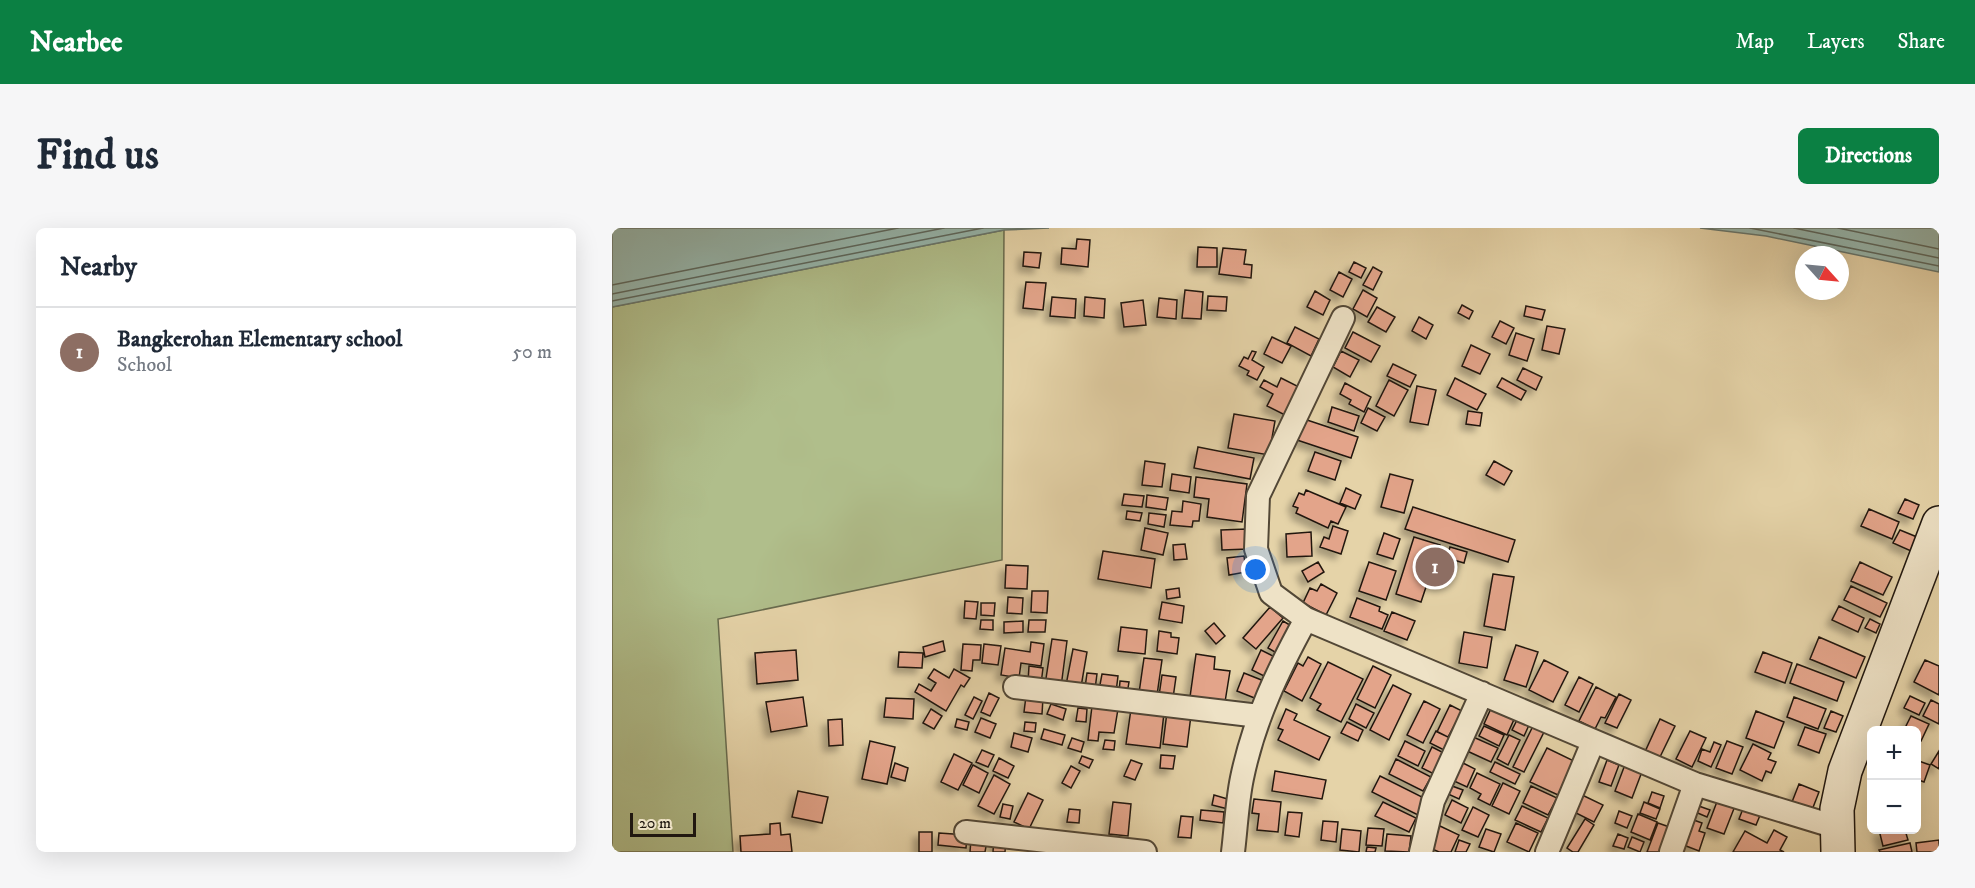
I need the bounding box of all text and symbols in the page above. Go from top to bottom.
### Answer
text: Nearbee [30,25,123,60]
text: Map [1735,29,1774,55]
text: Layers [1807,29,1865,55]
text: Share [1898,29,1945,55]
button: Directions [1798,128,1939,184]
text: Find us [36,130,159,182]
north arrow [1795,246,1849,300]
text: Nearby [60,251,137,284]
text: Bangkerohan Elementary school [117,326,402,353]
text: 1 [76,340,83,365]
text: 50 m [512,340,552,365]
text: School [117,353,172,378]
pin: 1 [1416,544,1454,590]
your location [1241,555,1270,584]
map controls [1867,726,1921,834]
button: + [1867,726,1921,780]
button: − [1867,780,1921,834]
scale bar [630,810,696,838]
text: 20 m [639,813,671,833]

